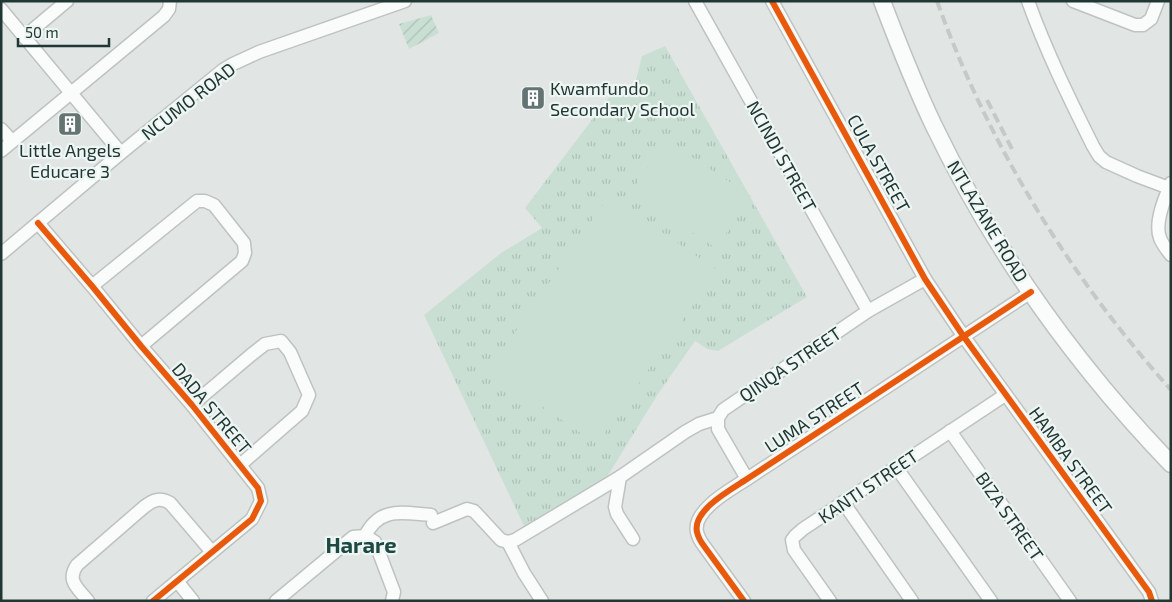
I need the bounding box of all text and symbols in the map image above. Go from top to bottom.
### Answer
scale bar [18,15,109,47]
text: 50 m [25,23,59,41]
street label: NCUMO ROAD [137,58,239,144]
place label: Kwamfundo Secondary School [550,77,695,120]
building icon: Kwamfundo Secondary School [520,85,546,111]
street label: NCINDI STREET [742,97,822,216]
street label: CULA STREET [843,110,915,216]
building icon: Little Angels Educare 3 [57,111,83,137]
place label: Little Angels Educare 3 [19,139,121,182]
street label: NTLAZANE ROAD [943,156,1033,286]
street label: QINQA STREET [735,321,846,406]
street label: DADA STREET [168,358,257,458]
street label: LUMA STREET [760,376,868,457]
street label: HAMBA STREET [1025,402,1118,518]
street label: KANTI STREET [814,444,923,528]
street label: BIZA STREET [971,467,1049,565]
district label: Harare [325,531,397,557]

